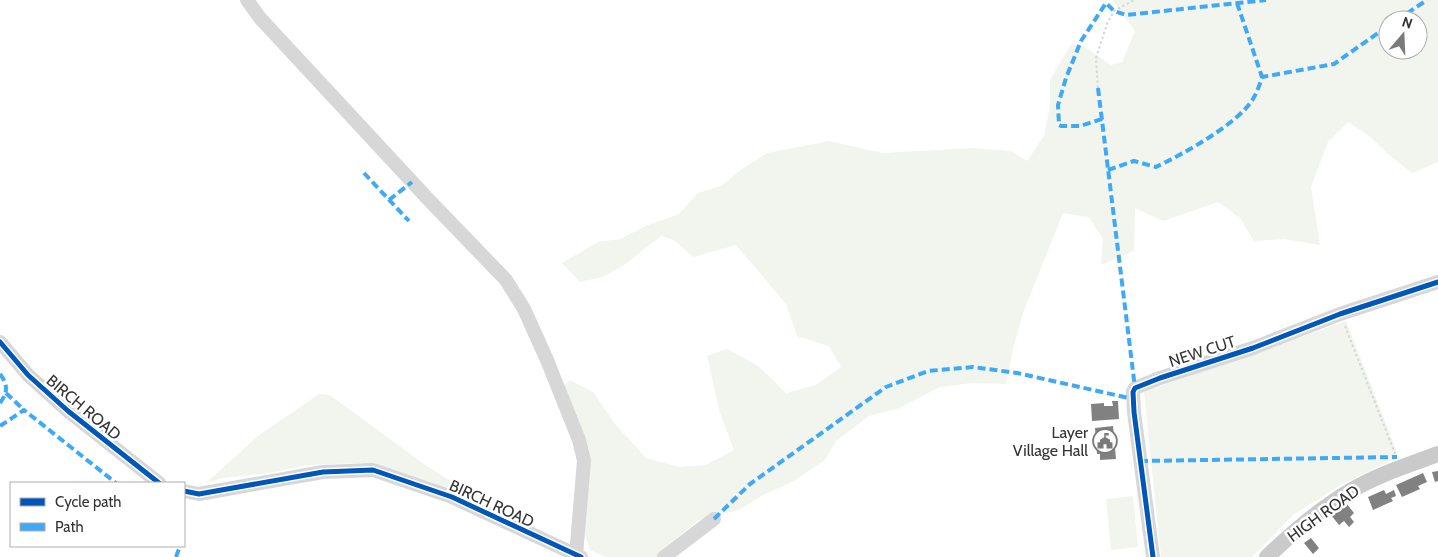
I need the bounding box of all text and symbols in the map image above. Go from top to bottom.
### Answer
north arrow [1378,10,1428,60]
text: N [1400,13,1415,33]
street label: NEW CUT [1166,332,1238,371]
street label: BIRCH ROAD [43,371,125,444]
place label: Layer Village Hall [1013,423,1089,460]
public building icon: Layer Village Hall [1092,428,1118,454]
street label: BIRCH ROAD [446,476,537,531]
street label: HIGH ROAD [1284,481,1363,546]
legend [10,482,185,547]
text: Cycle path [55,493,121,511]
text: Path [55,518,84,536]

